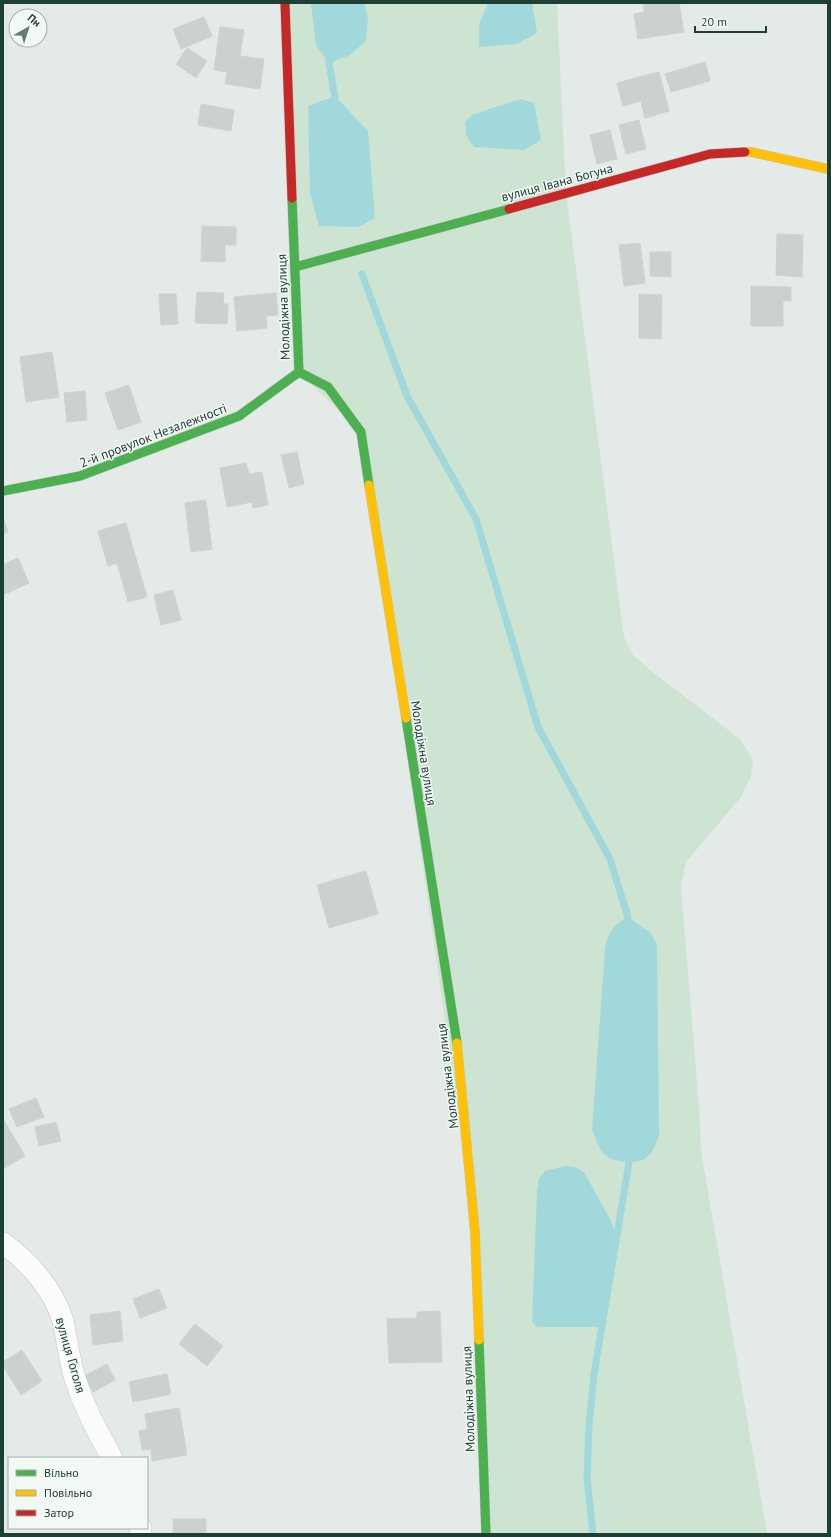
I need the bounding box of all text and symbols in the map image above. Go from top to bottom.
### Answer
north arrow [8,8,48,48]
scale bar [695,8,766,34]
text: Пн [25,11,44,30]
text: 20 m [701,14,727,29]
street label: вулиця Івана Богуна [499,159,615,206]
street label: Молодіжна вулиця [273,254,294,360]
street label: 2-й провулок Незалежності [77,400,229,471]
street label: Молодіжна вулиця [407,699,440,807]
street label: Молодіжна вулиця [433,1022,462,1130]
street label: вулиця Гоголя [52,1315,89,1395]
street label: Молодіжна вулиця [458,1346,479,1452]
legend [8,1457,148,1529]
text: Вільно [44,1465,79,1480]
text: Повільно [44,1485,92,1500]
text: Затор [44,1505,74,1520]

